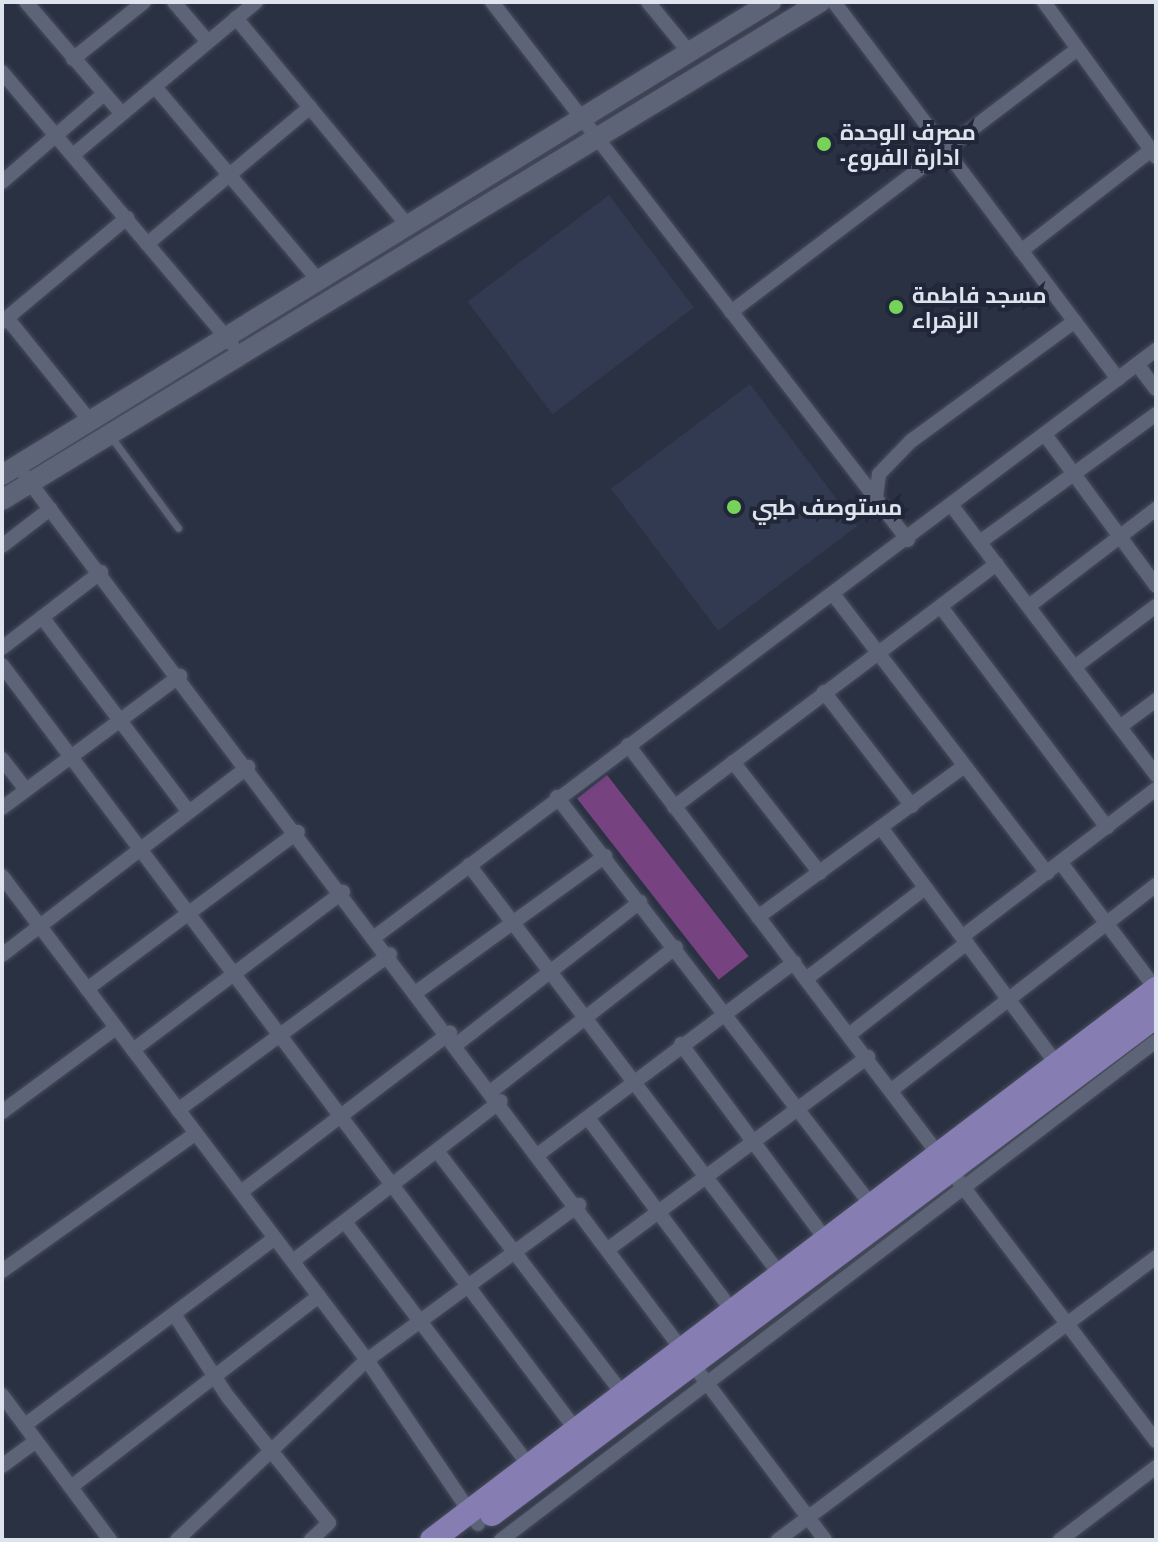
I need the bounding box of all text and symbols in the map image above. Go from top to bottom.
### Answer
place label: مصرف الوحدة -ادارة الفروع [840,118,976,170]
marker: مصرف الوحدة -ادارة الفروع [815,135,833,153]
place label: مسجد فاطمة الزهراء [912,281,1046,332]
marker: مسجد فاطمة الزهراء [887,298,905,316]
place label: مستوصف طبي [752,494,902,520]
marker: مستوصف طبي [723,496,745,518]

